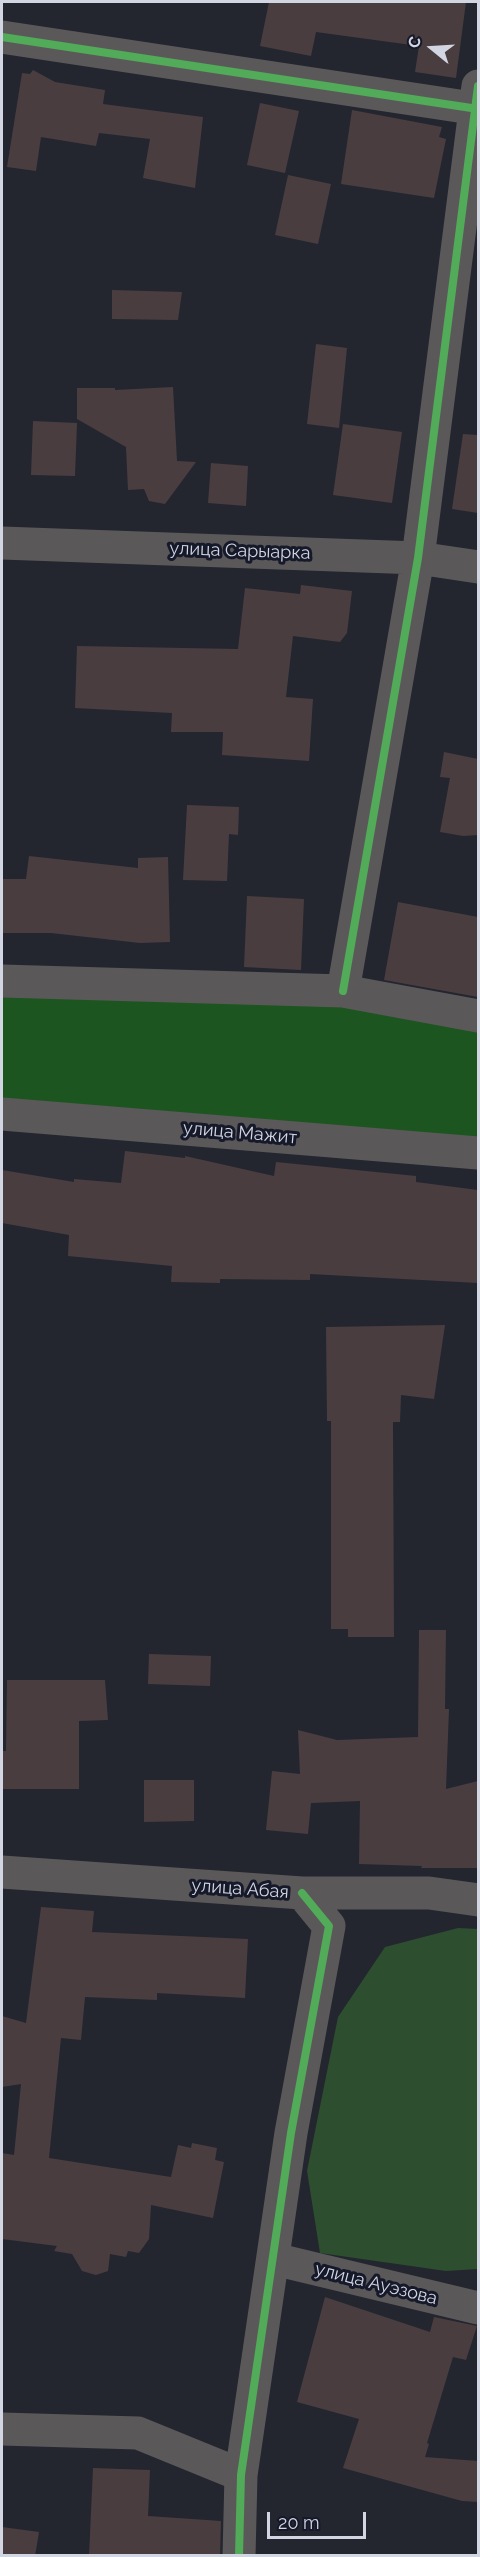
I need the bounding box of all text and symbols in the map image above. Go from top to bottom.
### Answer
north arrow [402,18,462,78]
text: С [404,34,425,50]
street label: улица Сарыарка [169,538,311,564]
street label: улица Мажит [182,1117,298,1149]
street label: улица Абая [191,1875,289,1903]
street label: улица Ауэзова [313,2258,439,2310]
scale bar [270,2500,369,2538]
text: 20 m [278,2512,320,2533]

